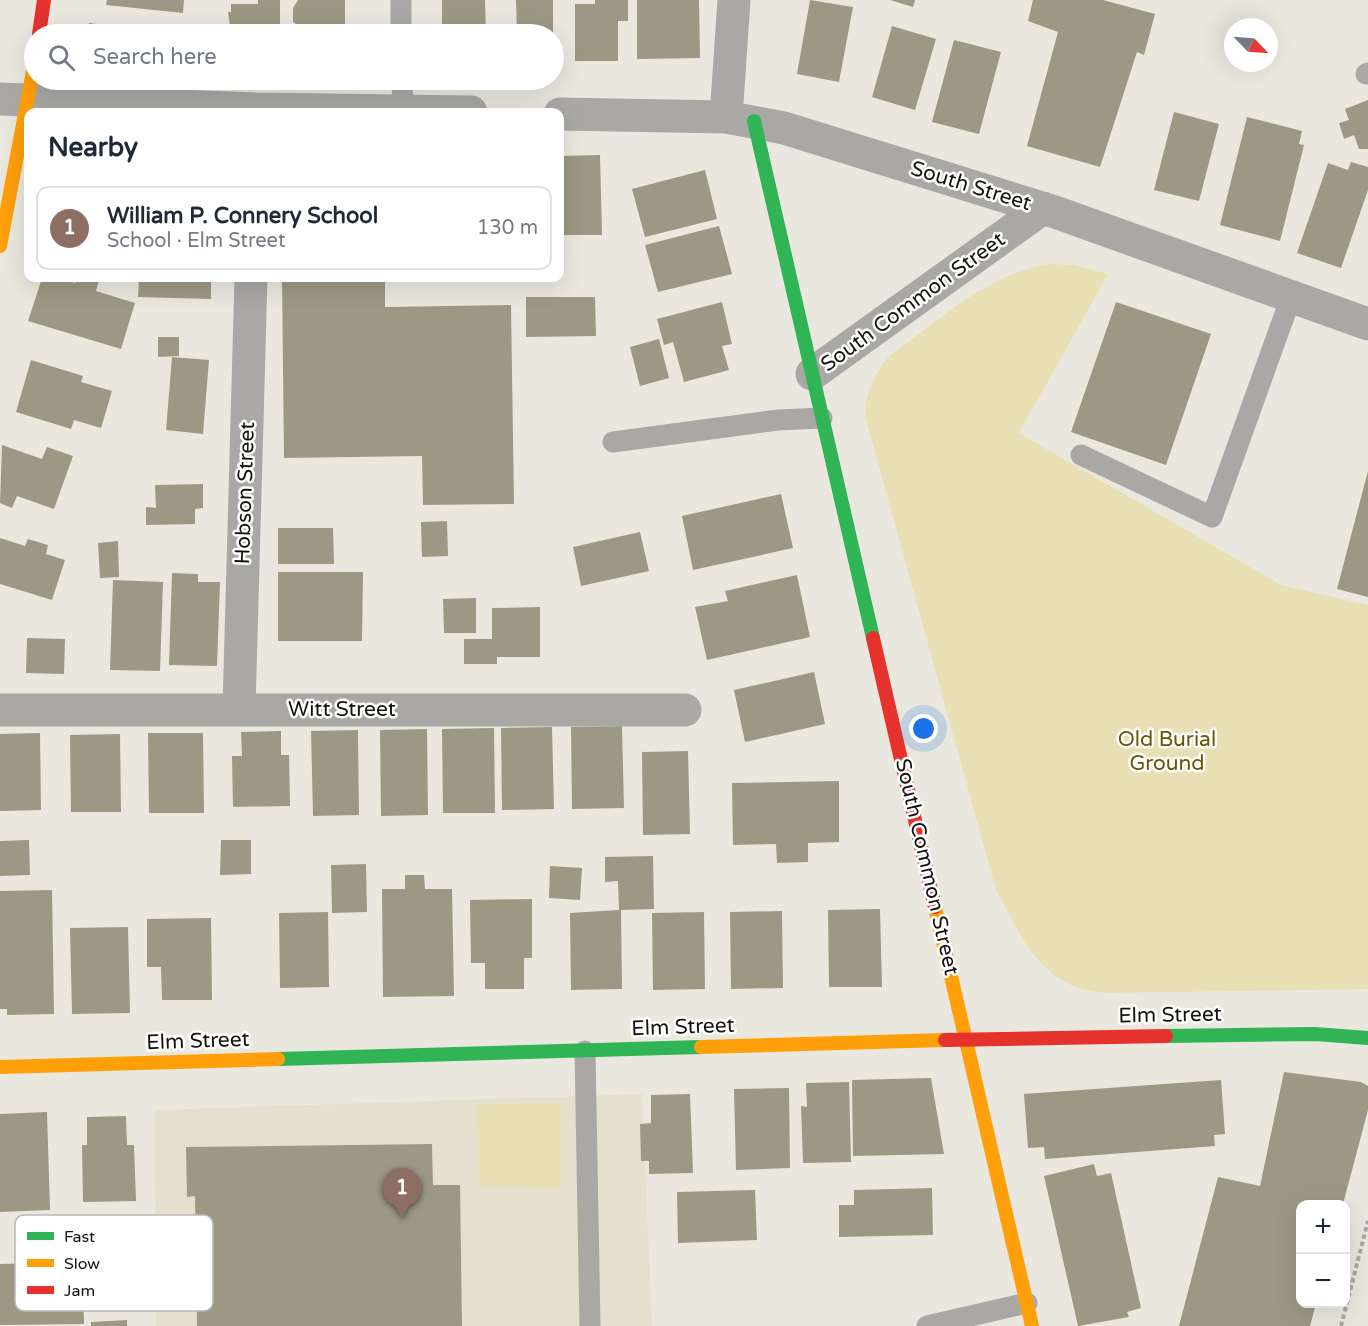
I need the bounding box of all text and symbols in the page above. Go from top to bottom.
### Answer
north arrow [1224,18,1278,72]
search box [24,24,564,90]
icon: search [45,41,78,74]
text: Search here [93,44,217,70]
text: Nearby [48,132,138,163]
street label: South Street [908,156,1034,216]
text: William P. Connery School [107,203,378,229]
text: 1 [63,216,76,240]
text: 130 m [477,216,538,240]
street label: South Common Street [816,227,1010,377]
text: School · Elm Street [107,229,286,253]
street label: Hobson Street [230,421,260,565]
street label: Witt Street [288,697,396,722]
your location [909,714,938,743]
park label: Old Burial Ground [1118,727,1216,776]
street label: South Common Street [890,756,964,978]
street label: Elm Street [1118,1002,1222,1028]
street label: Elm Street [631,1013,735,1041]
street label: Elm Street [146,1027,250,1055]
pin: 1 [382,1168,422,1218]
map controls [1296,1200,1350,1308]
button: + [1296,1200,1350,1254]
legend [15,1215,213,1311]
text: Fast [64,1227,95,1247]
text: Slow [64,1254,100,1274]
button: − [1296,1254,1350,1308]
text: Jam [64,1281,95,1301]

